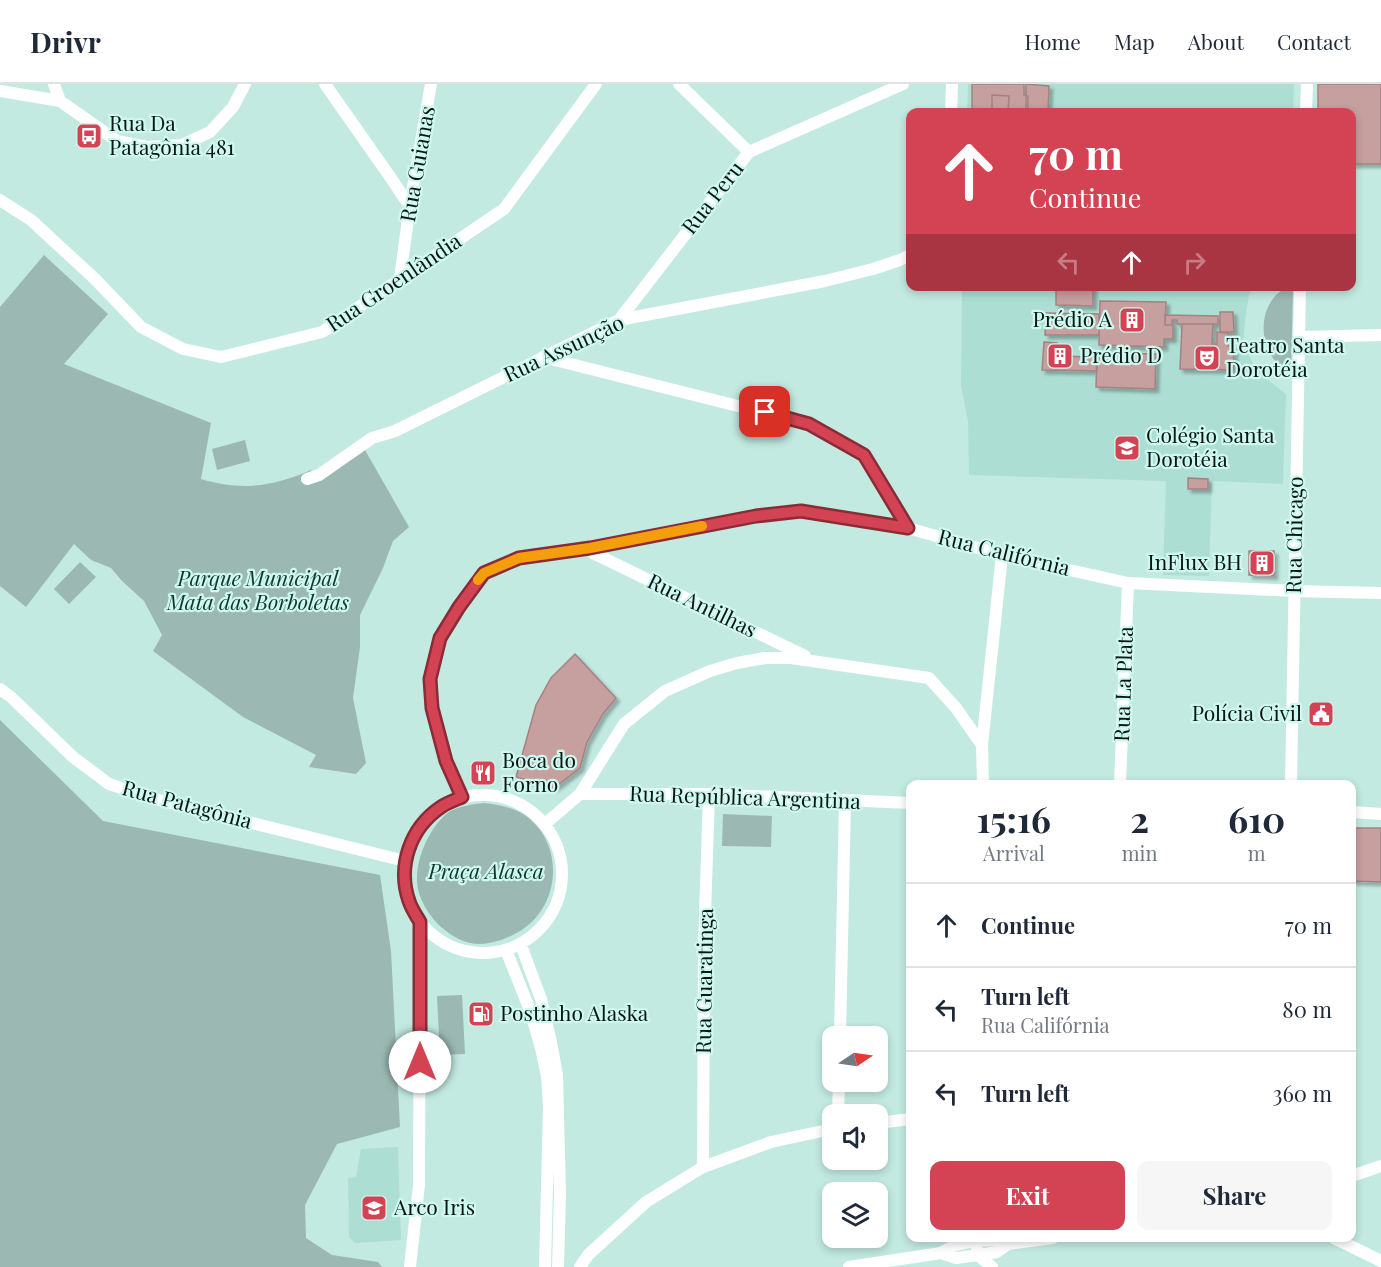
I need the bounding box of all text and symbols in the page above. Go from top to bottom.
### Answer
text: Drivr [30,23,101,60]
text: Home [1025,27,1081,55]
text: Map [1114,27,1155,55]
text: About [1188,27,1244,55]
text: Contact [1277,27,1351,55]
street label: Rua Guianas [392,104,440,224]
place label: Rua Da Patagônia 481 [109,108,235,160]
bus stop icon: Rua Da Patagônia 481 [74,121,104,151]
text: 70 m [1029,125,1123,181]
icon: ahead [930,132,1008,210]
street label: Rua Peru [674,154,749,239]
text: Continue [1029,179,1141,215]
street label: Rua Groenlândia [320,225,466,337]
icon: left [1052,246,1085,279]
icon: ahead [1115,246,1148,279]
icon: right [1178,246,1211,279]
place label: Prédio A [1033,304,1113,332]
building icon: Prédio A [1117,305,1147,335]
street label: Rua Assunção [499,307,628,387]
place label: Teatro Santa Dorotéia [1226,330,1345,382]
place label: Prédio D [1080,340,1162,368]
building icon: Prédio D [1045,341,1075,371]
theatre icon: Teatro Santa Dorotéia [1192,343,1222,373]
pin [739,386,790,437]
icon: arrive [748,395,781,428]
place label: Colégio Santa Dorotéia [1146,420,1275,472]
school or university icon: Colégio Santa Dorotéia [1112,433,1142,463]
street label: Rua Chicago [1278,476,1308,594]
street label: Rua Califórnia [936,521,1074,581]
place label: InFlux BH [1148,547,1242,575]
building icon: InFlux BH [1247,548,1277,578]
park label: Parque Municipal Mata das Borboletas [166,563,349,615]
street label: Rua Antilhas [644,566,762,643]
street label: Rua La Plata [1106,625,1138,742]
place label: Polícia Civil [1192,698,1302,726]
public building icon: Polícia Civil [1306,699,1336,729]
place label: Boca do Forno [502,745,576,797]
restaurant icon: Boca do Forno [468,758,498,788]
street label: Rua Patagônia [120,772,256,834]
street label: Rua República Argentina [629,778,862,814]
text: 15:16 [977,794,1051,842]
text: 2 [1130,794,1149,842]
text: 610 [1228,794,1285,842]
text: Arrival [983,839,1045,866]
text: min [1122,839,1157,866]
text: m [1248,839,1266,866]
park label: Praça Alasca [427,856,544,884]
street label: Rua Guaratinga [688,907,718,1054]
icon: ahead [930,909,963,942]
text: Continue [981,910,1075,940]
text: 70 m [1285,910,1332,940]
text: Turn left [981,981,1070,1011]
icon: left [930,993,963,1026]
text: 80 m [1282,994,1332,1024]
place label: Postinho Alaska [500,998,649,1026]
fuel station icon: Postinho Alaska [466,999,496,1029]
text: Rua Califórnia [981,1011,1110,1038]
north arrow [822,1026,888,1092]
map controls [822,1026,888,1248]
position arrow [388,1030,452,1094]
icon: left [930,1077,963,1110]
text: Turn left [981,1078,1070,1108]
text: 360 m [1272,1078,1332,1108]
button: sound [822,1104,888,1170]
button: Exit [930,1161,1125,1230]
button: Share [1137,1161,1332,1230]
button: layers [822,1182,888,1248]
place label: Arco Iris [393,1192,475,1220]
school or university icon: Arco Iris [359,1193,389,1223]

